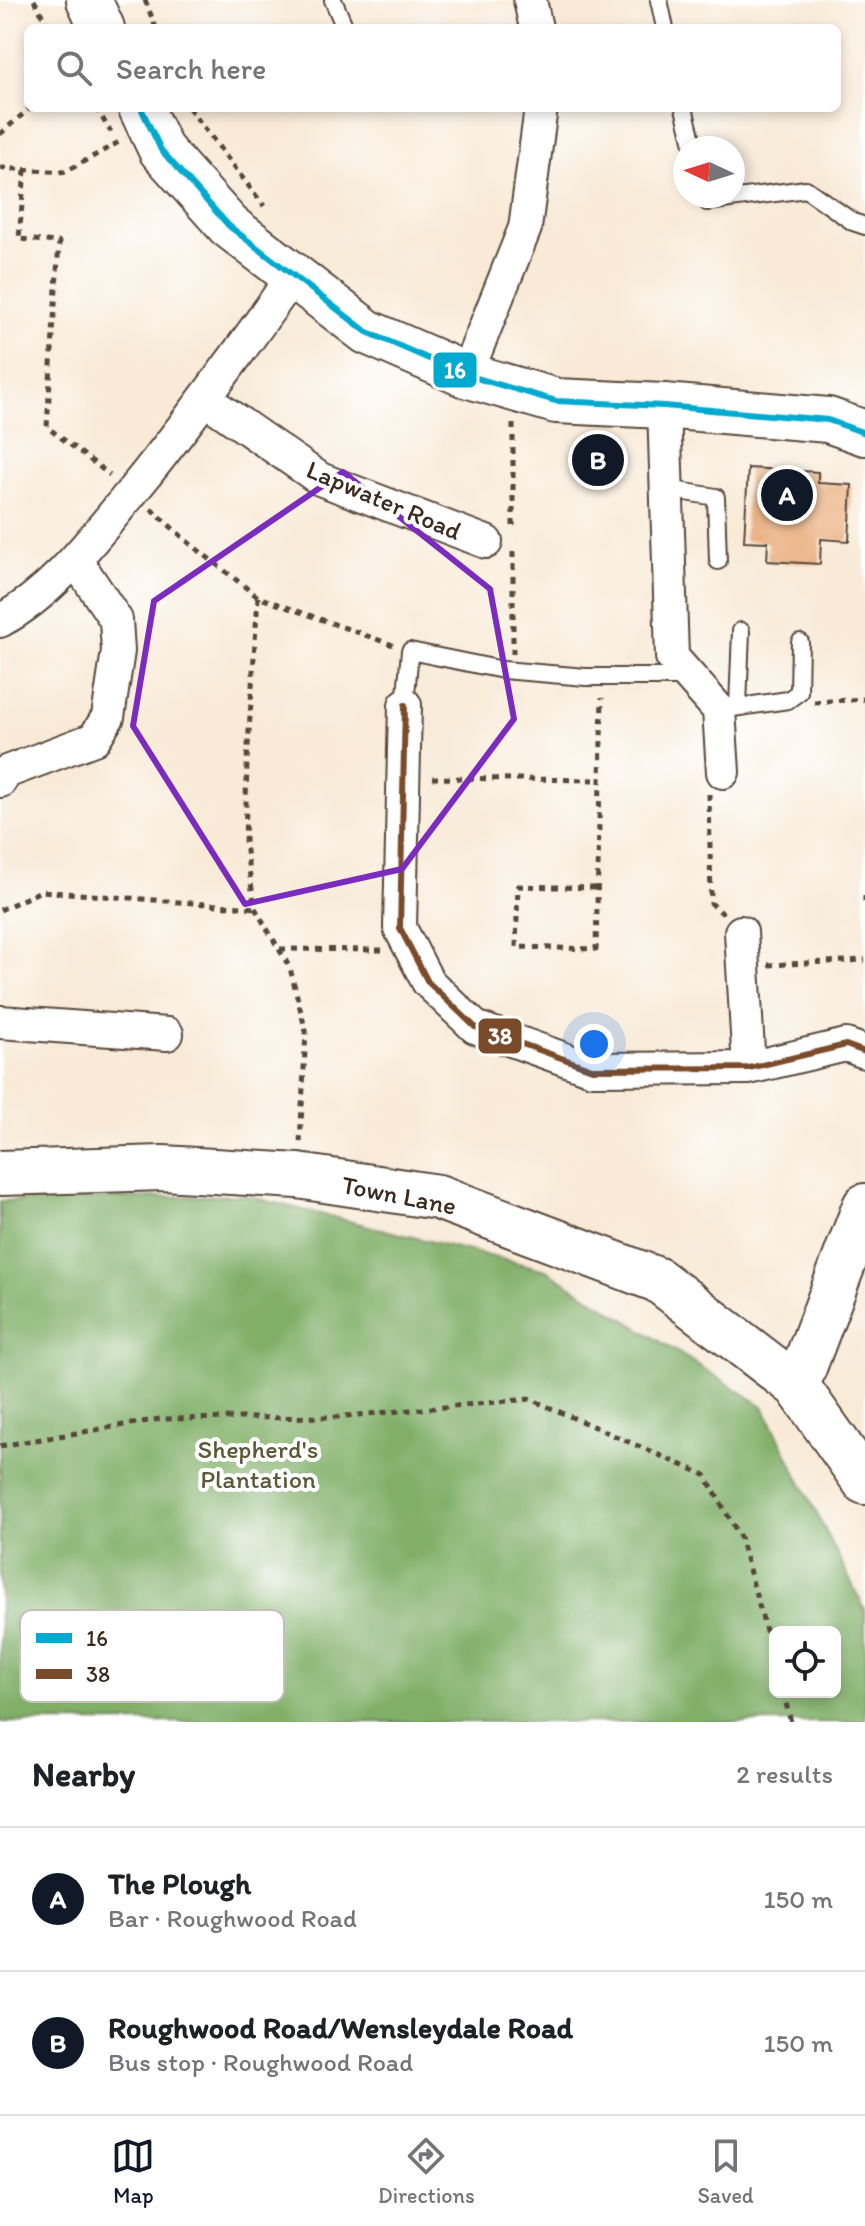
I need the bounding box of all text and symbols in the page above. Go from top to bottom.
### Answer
search box [24,24,841,112]
icon: search [52,46,96,90]
text: Search here [116,50,266,87]
north arrow [673,136,745,208]
line badge: 16 [432,351,478,389]
text: 16 [444,357,466,384]
pin: B [572,430,624,490]
street label: Lapwater Road [302,453,466,547]
pin: A [761,465,813,525]
line badge: 38 [477,1017,523,1055]
text: 38 [488,1023,512,1050]
your location [574,1024,614,1064]
street label: Town Lane [339,1168,459,1222]
park label: Shepherd's Plantation [198,1433,318,1495]
legend [20,1610,284,1702]
text: 16 [86,1625,108,1652]
map controls [769,1626,841,1698]
button: locate [769,1626,841,1698]
text: 38 [86,1661,110,1688]
text: Nearby [32,1754,135,1795]
text: 2 results [736,1758,833,1790]
text: The Plough [108,1865,251,1902]
text: A [50,1883,66,1915]
text: 150 m [764,1883,833,1915]
text: Bar · Roughwood Road [108,1902,357,1934]
text: Roughwood Road/Wensleydale Road [108,2009,573,2046]
text: B [50,2027,66,2059]
text: 150 m [764,2027,833,2059]
text: Bus stop · Roughwood Road [108,2046,413,2078]
tab: Map [111,2134,155,2209]
tab: Directions [378,2134,475,2209]
tab: Saved [697,2134,754,2209]

